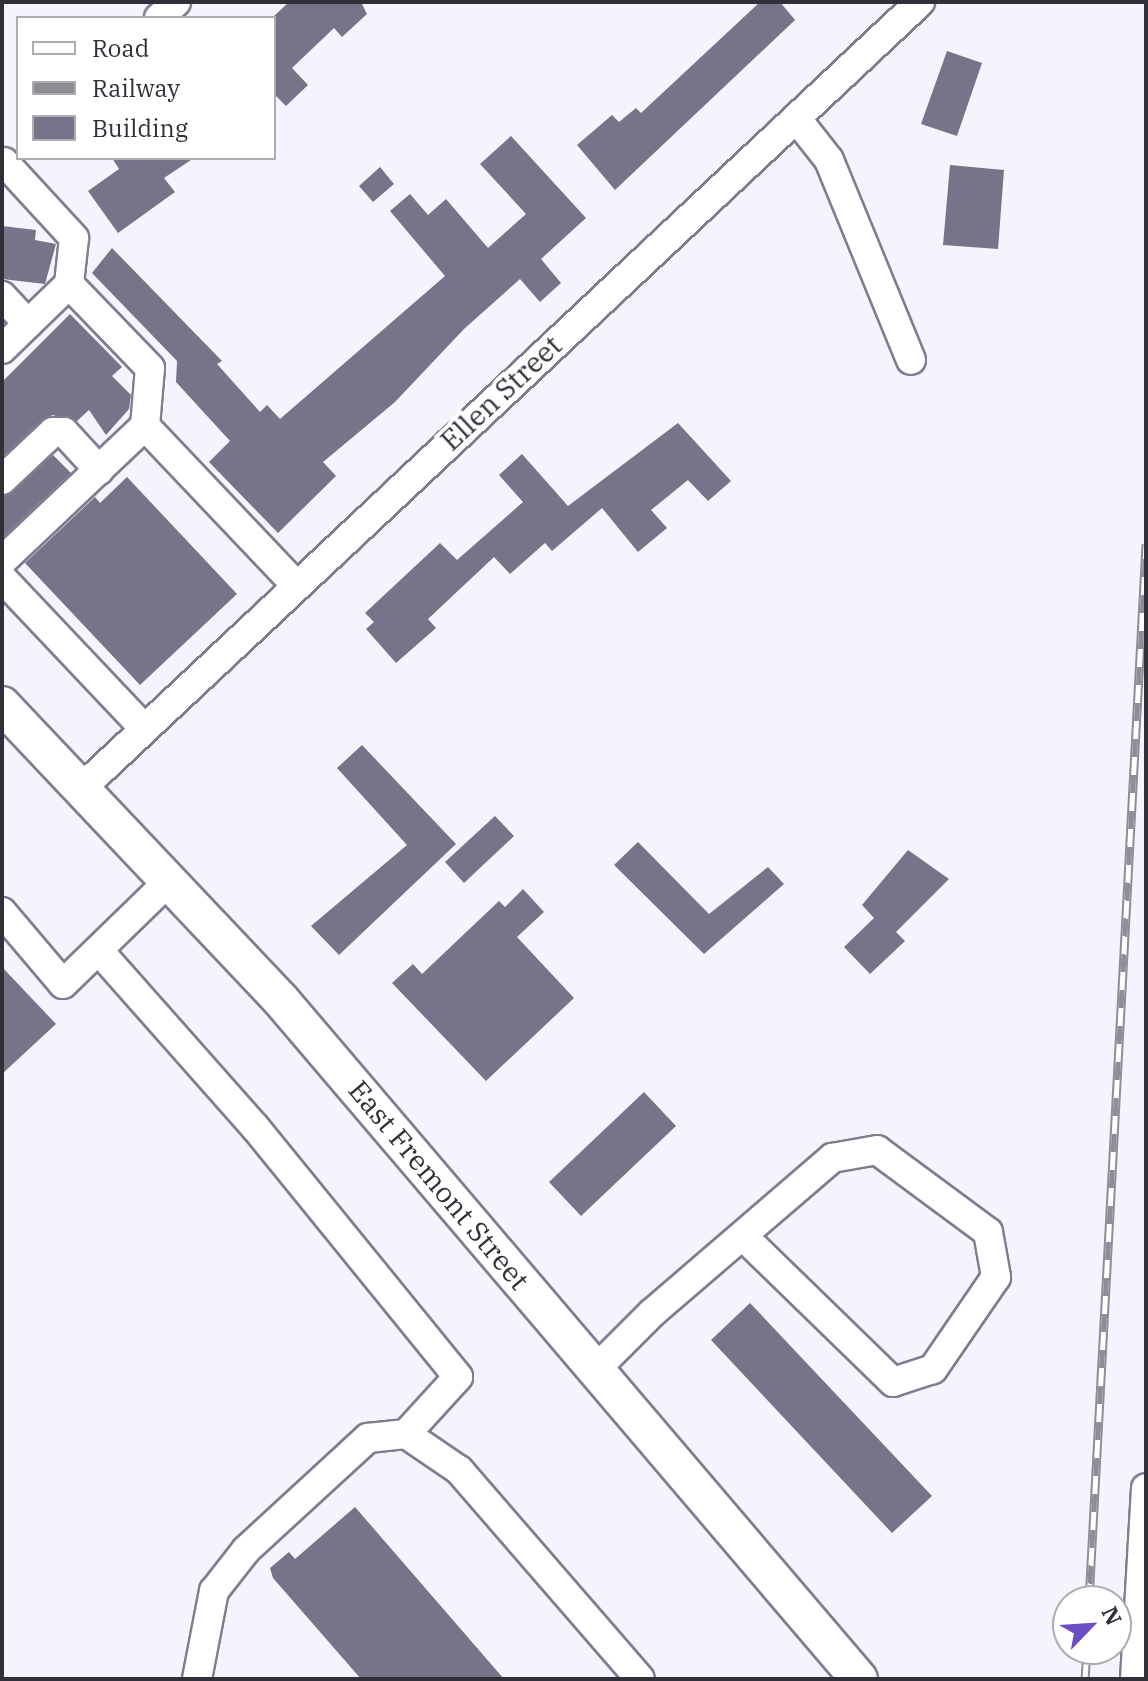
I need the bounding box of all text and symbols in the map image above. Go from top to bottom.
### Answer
legend [16,16,276,160]
text: Road [92,32,149,64]
text: Railway [92,72,180,104]
text: Building [92,112,188,144]
street label: Ellen Street [434,329,568,457]
street label: East Fremont Street [342,1074,536,1296]
north arrow [1052,1585,1132,1665]
text: N [1096,1601,1129,1630]

